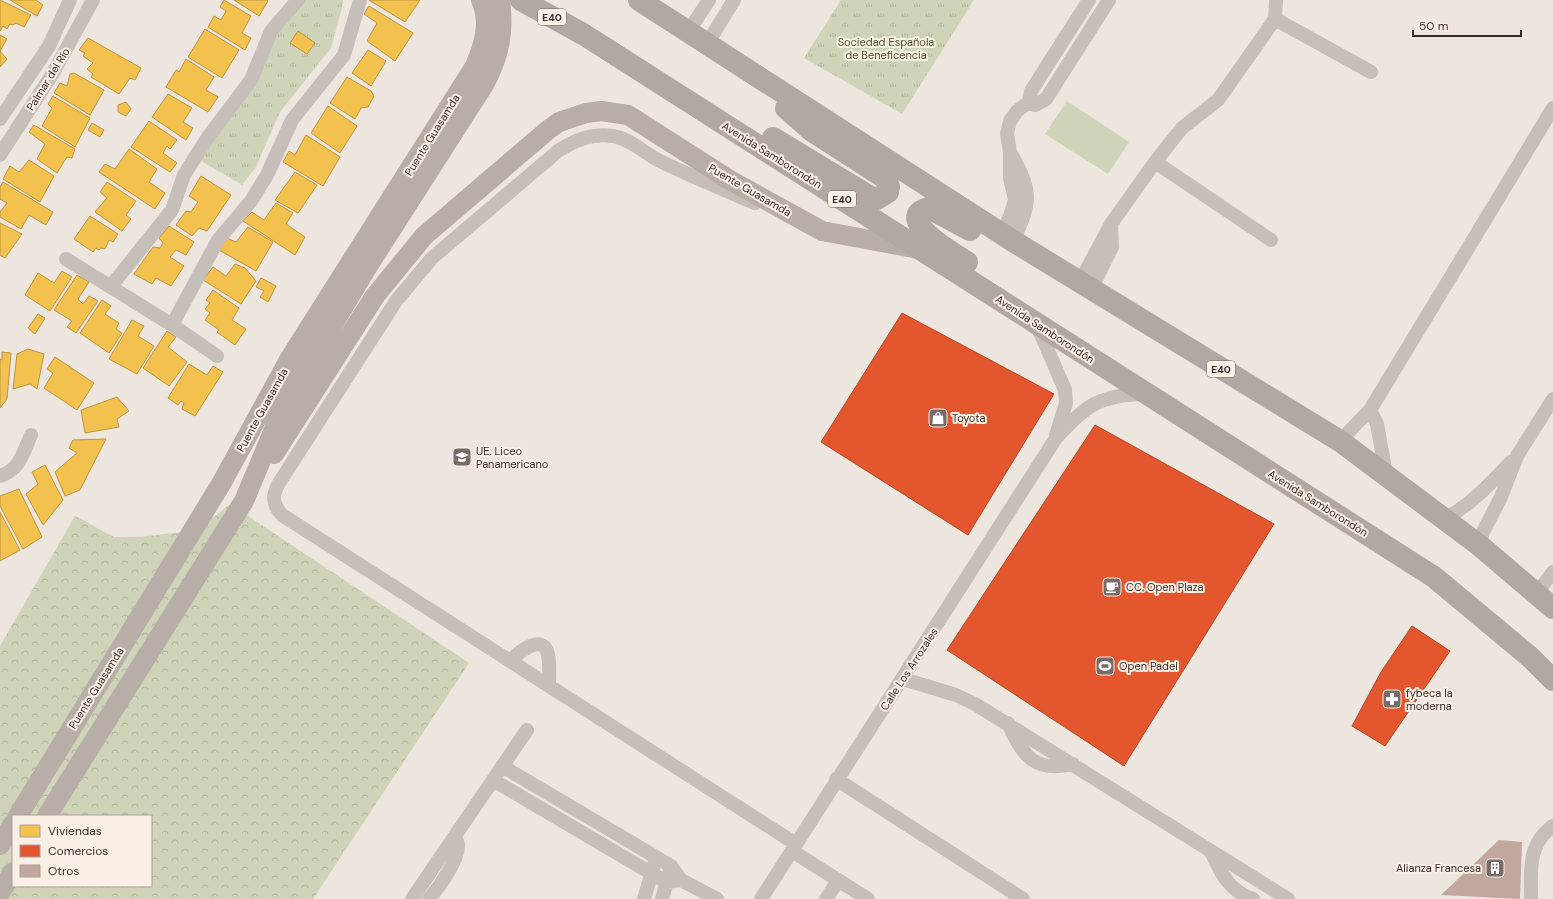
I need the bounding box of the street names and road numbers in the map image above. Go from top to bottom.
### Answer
road number: E40 [538,9,566,25]
street label: Palmar del Río [23,45,73,113]
street label: Puente Guasamda [401,92,463,178]
street label: Avenida Samborondón [719,119,825,191]
street label: Puente Guasamda [706,161,794,219]
road number: E40 [828,191,856,207]
street label: Avenida Samborondón [993,292,1097,366]
road number: E40 [1207,361,1235,377]
street label: Puente Guasamda [233,366,291,454]
street label: Avenida Samborondón [1265,467,1371,539]
street label: Calle Los Arrozales [877,625,941,713]
street label: Puente Guasamda [65,645,127,731]

